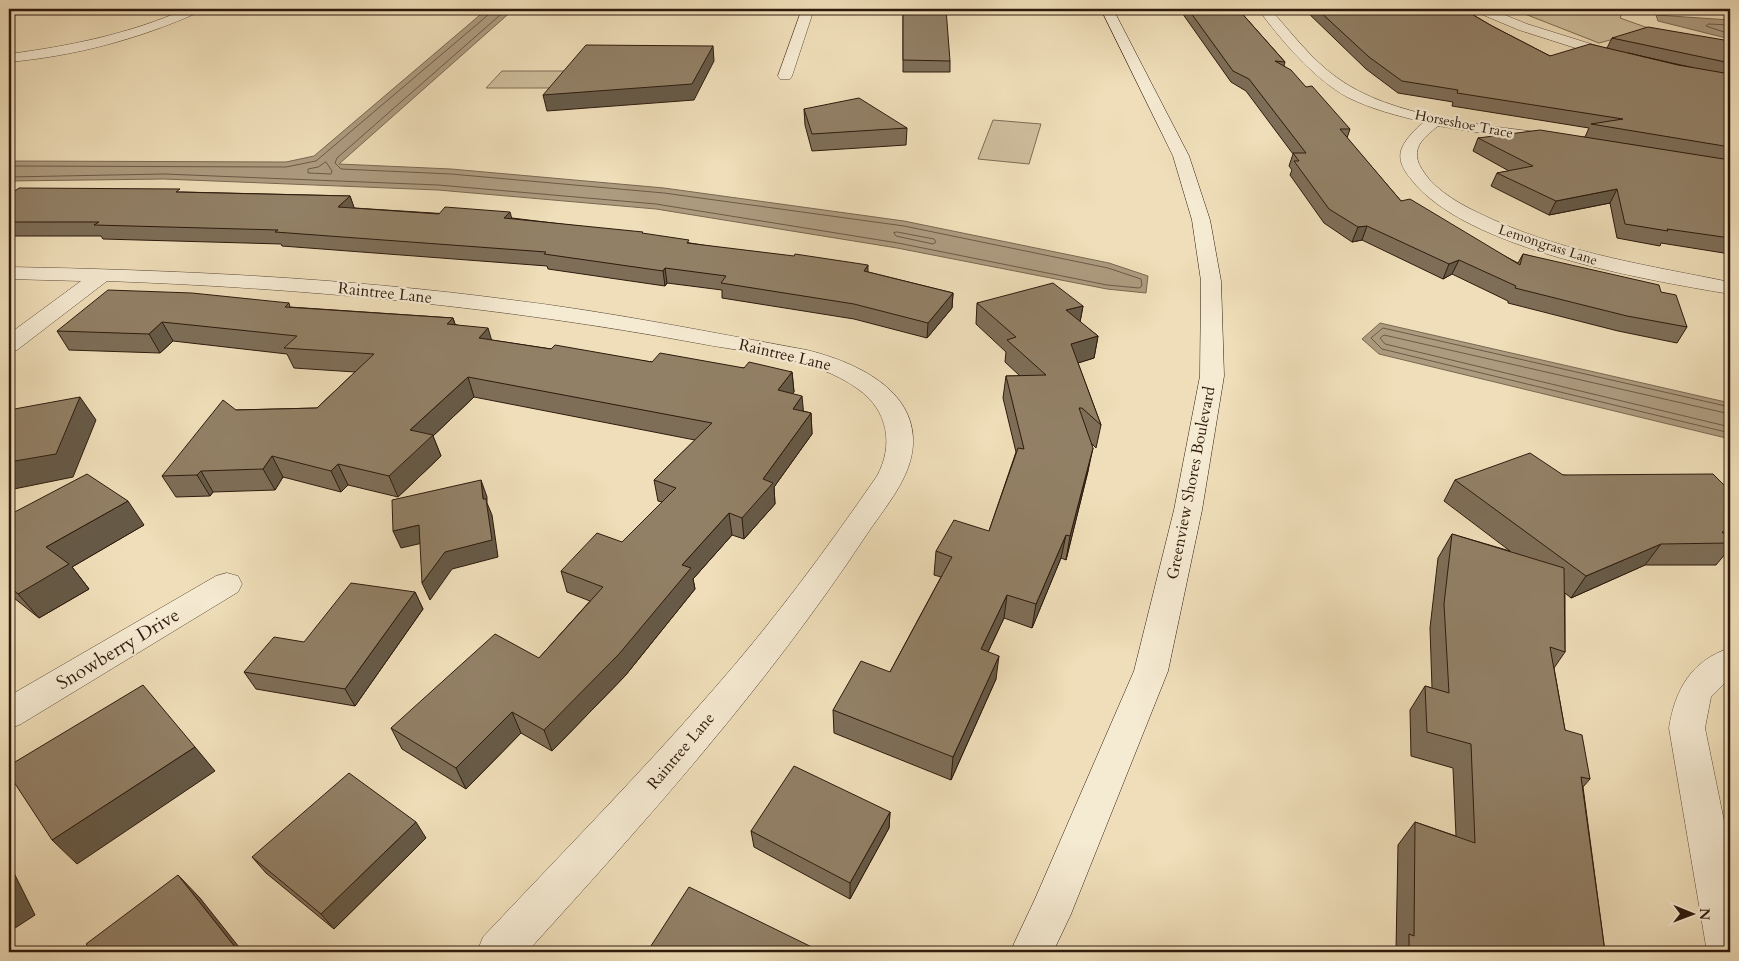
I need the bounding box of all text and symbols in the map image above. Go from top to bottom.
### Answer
street label: Horseshoe Trace [1413,105,1515,143]
street label: Lemongrass Lane [1496,220,1600,270]
street label: Raintree Lane [337,277,433,309]
street label: Raintree Lane [737,334,833,376]
street label: Greenview Shores Boulevard [1161,384,1221,581]
street label: Snowberry Drive [51,602,185,696]
street label: Raintree Lane [642,708,720,794]
north arrow [1666,888,1716,938]
text: N [1695,908,1714,920]

